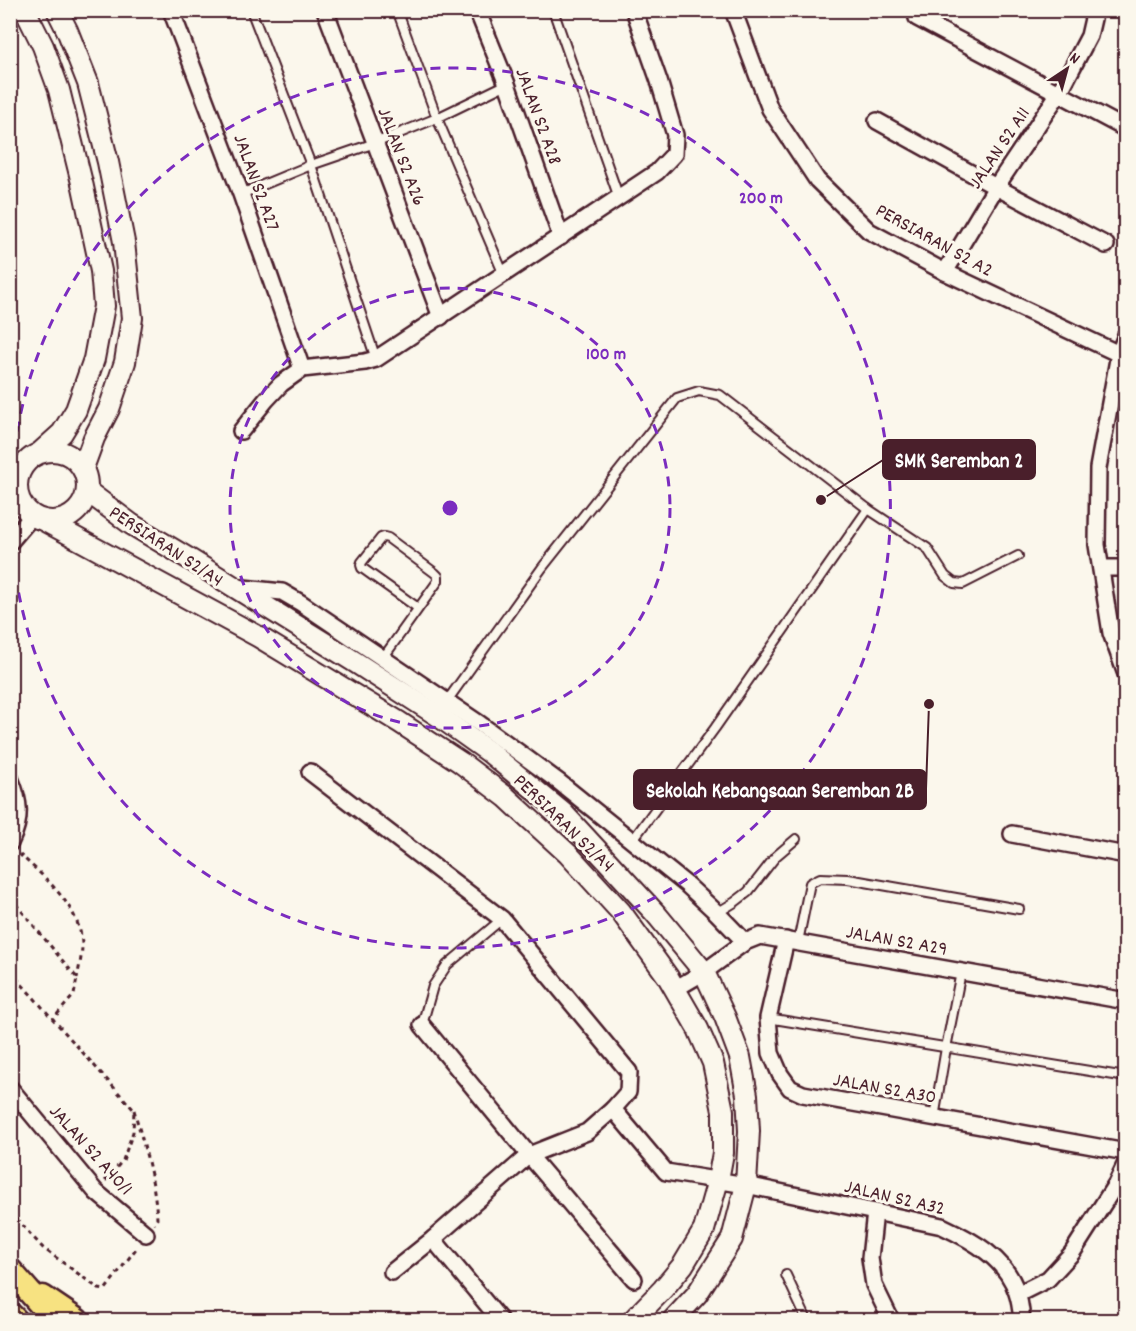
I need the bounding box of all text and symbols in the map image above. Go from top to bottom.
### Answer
north arrow [1037,39,1097,99]
text: N [1064,47,1084,71]
street label: JALAN S2 A28 [507,65,568,170]
street label: JALAN S2 A11 [963,102,1038,195]
street label: JALAN S2 A26 [369,104,432,210]
street label: JALAN S2 A27 [225,131,286,235]
text: 200 m [739,187,783,212]
street label: PERSIARAN S2 A2 [870,198,998,286]
text: 100 m [586,343,626,368]
callout: SMK Seremban 2 [883,440,1035,479]
text: SMK Seremban 2 [895,448,1023,478]
centre of rings [440,498,460,518]
street label: PERSIARAN S2/A4 [103,500,228,595]
street label: PERSIARAN S2/A4 [506,768,620,880]
callout: Sekolah Kebangsaan Seremban 2B [634,770,926,809]
text: Sekolah Kebangsaan Seremban 2B [646,778,914,808]
street label: JALAN S2 A29 [843,919,949,965]
street label: JALAN S2 A30 [831,1067,938,1113]
street label: JALAN S2 A40/1 [41,1099,138,1203]
street label: JALAN S2 A32 [841,1174,947,1224]

